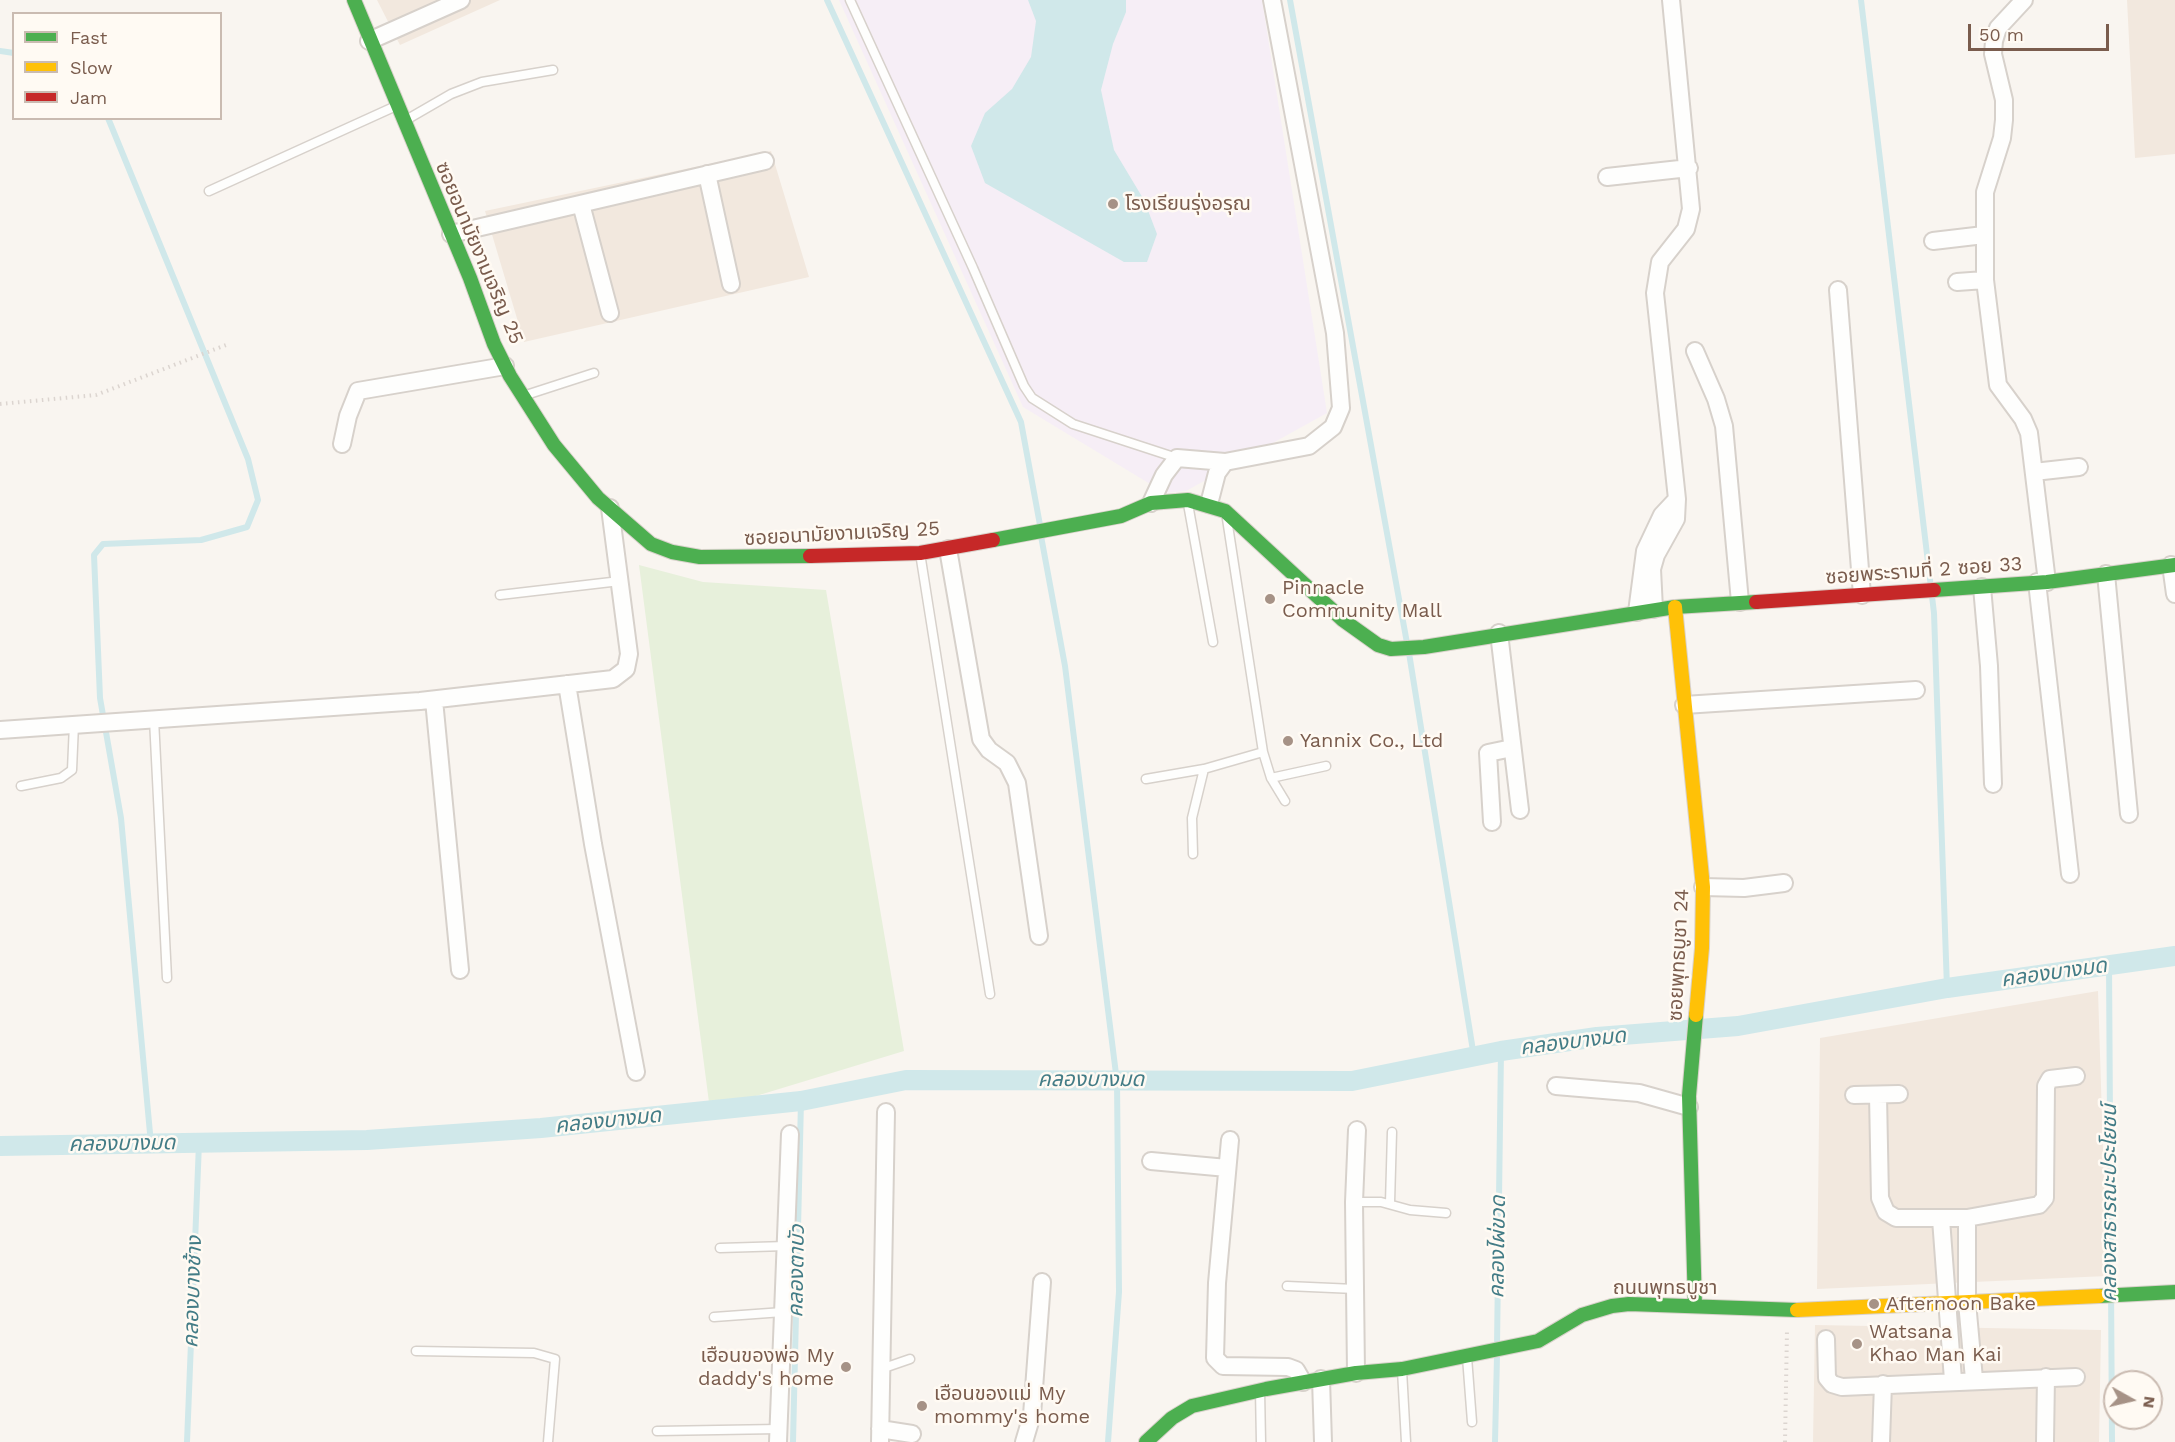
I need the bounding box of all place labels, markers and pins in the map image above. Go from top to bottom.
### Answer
place label: โรงเรียนรุ่งอรุณ [1125,192,1251,216]
marker: โรงเรียนรุ่งอรุณ [1106,197,1120,211]
place label: Pinnacle Community Mall [1282,576,1442,623]
marker: Pinnacle Community Mall [1263,592,1277,606]
place label: Yannix Co., Ltd [1300,729,1443,753]
marker: Yannix Co., Ltd [1281,734,1295,748]
place label: Afternoon Bake [1886,1292,2036,1316]
marker: Afternoon Bake [1867,1297,1881,1311]
place label: Watsana Khao Man Kai [1869,1320,2002,1367]
marker: Watsana Khao Man Kai [1850,1337,1864,1351]
place label: เฮือนของพ่อ My daddy's home [698,1344,834,1391]
marker: เฮือนของพ่อ My daddy's home [839,1360,853,1374]
place label: เฮือนของแม่ My mommy's home [934,1382,1090,1429]
marker: เฮือนของแม่ My mommy's home [915,1399,929,1413]

